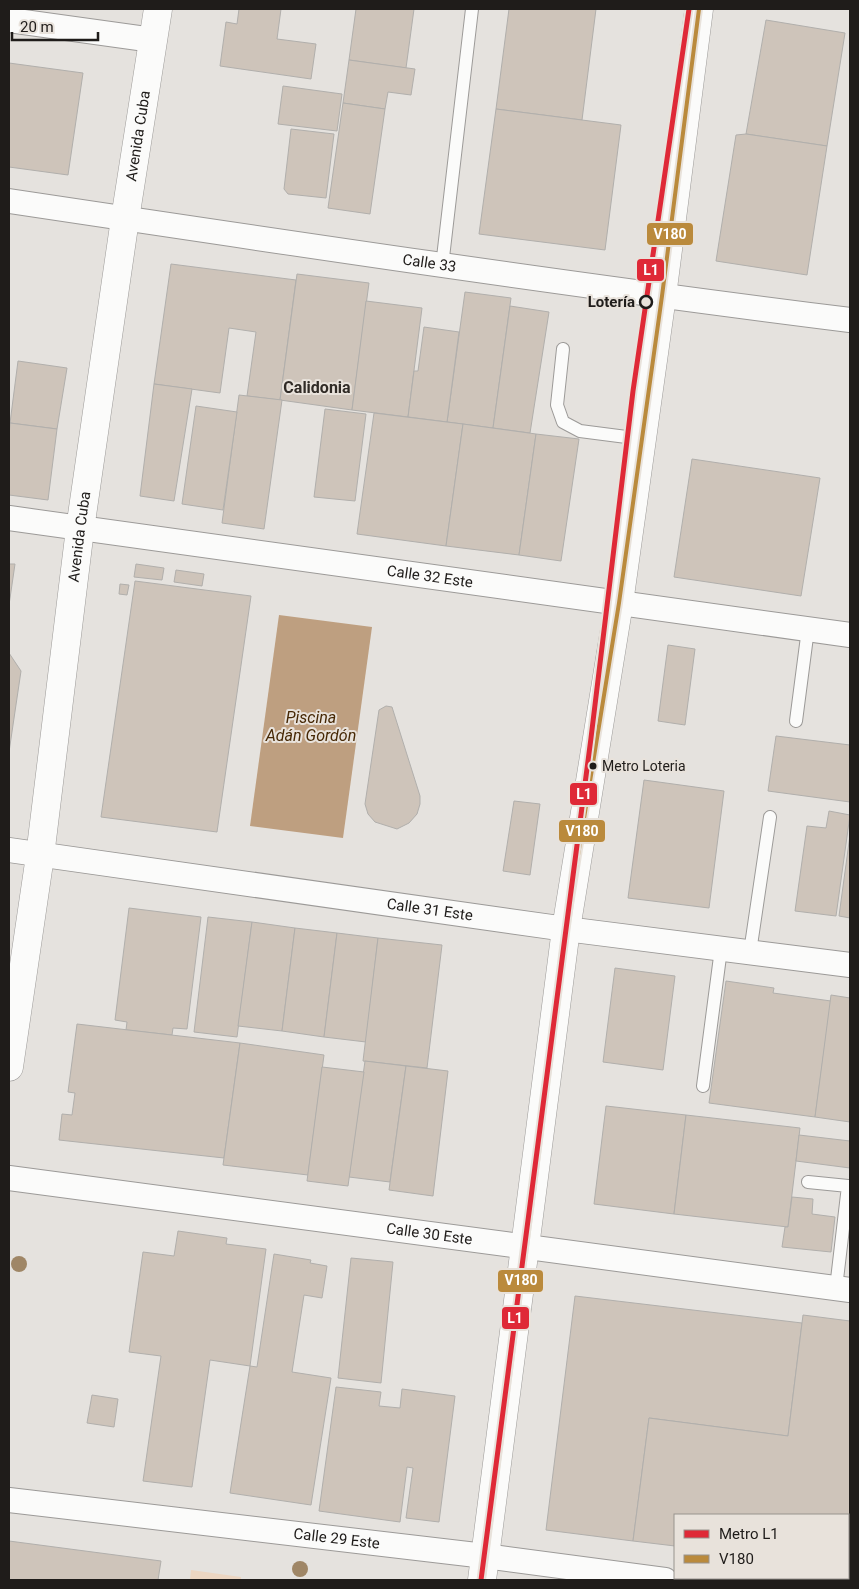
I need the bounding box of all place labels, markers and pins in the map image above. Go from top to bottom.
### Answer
place label: Lotería [588,293,635,311]
marker: Lotería [639,295,653,309]
place label: Metro Loteria [602,758,686,774]
marker: Metro Loteria [588,761,598,771]

